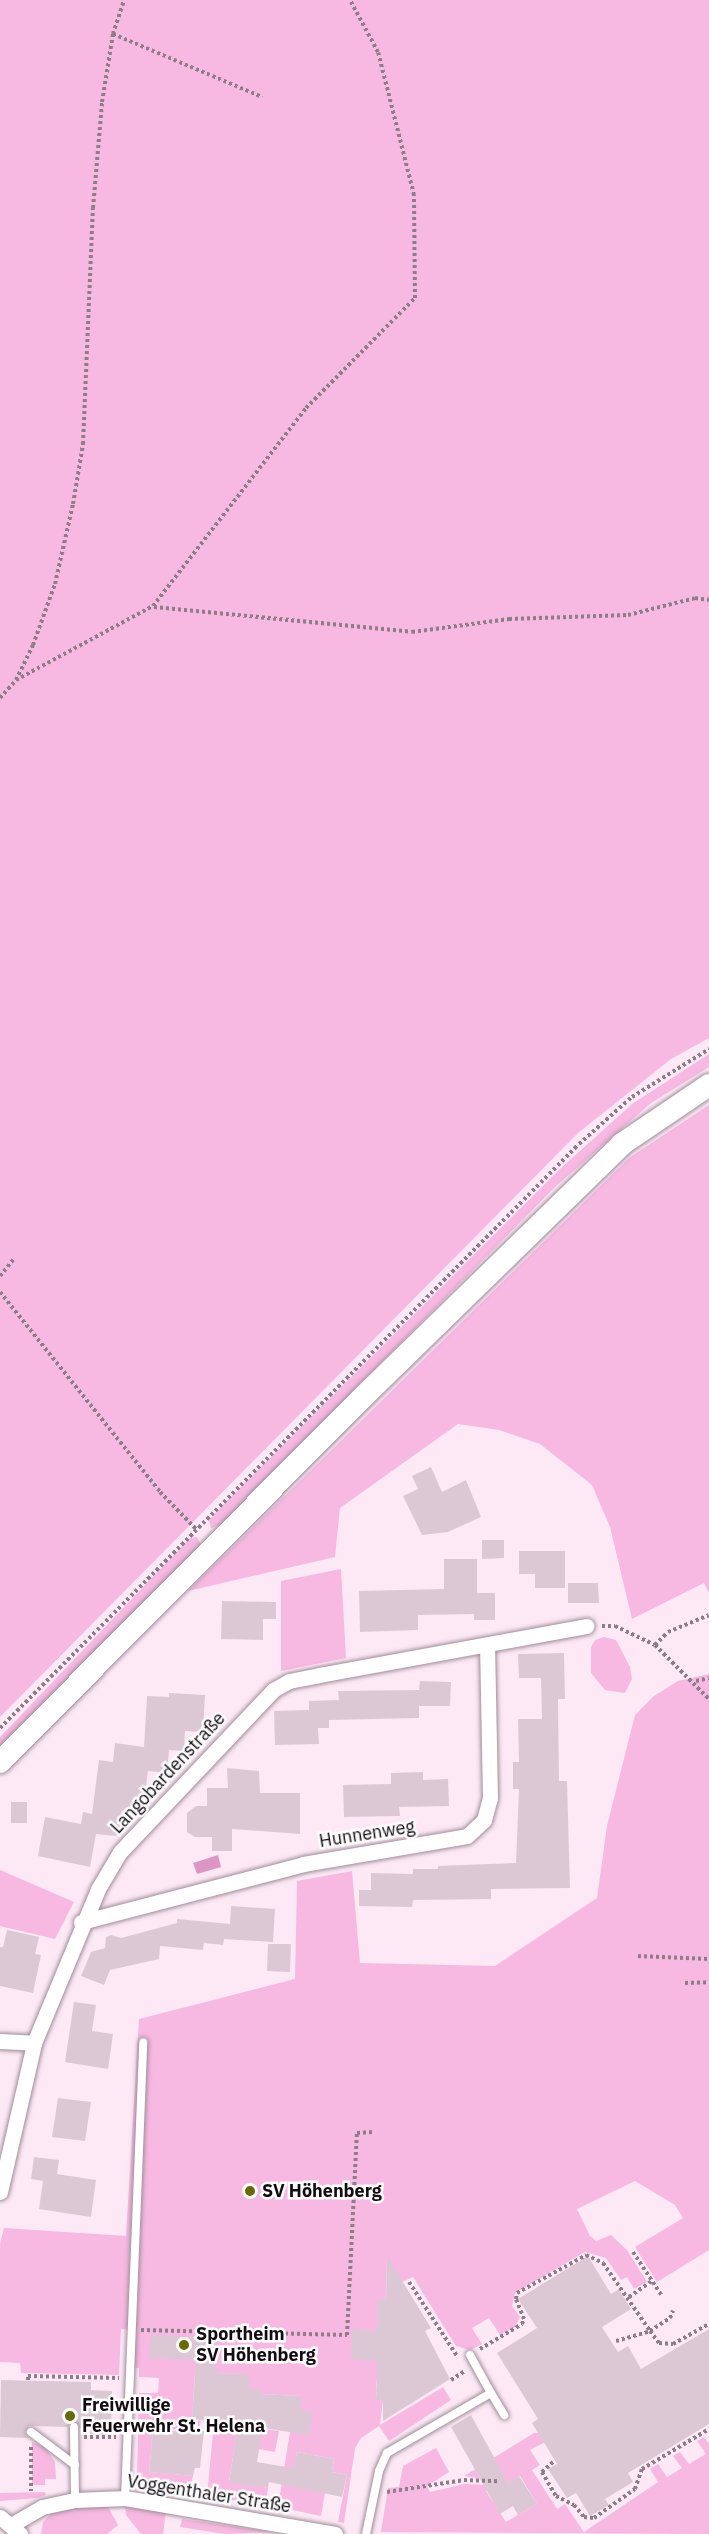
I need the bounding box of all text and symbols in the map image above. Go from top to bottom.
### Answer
street label: Langobardenstraße [106,1708,230,1838]
street label: Hunnenweg [318,1816,416,1852]
place label: SV Höhenberg [262,2180,382,2202]
marker: SV Höhenberg [243,2184,257,2198]
place label: Sportheim SV Höhenberg [196,2324,316,2366]
marker: Sportheim SV Höhenberg [177,2338,191,2352]
place label: Freiwillige Feuerwehr St. Helena [82,2395,265,2438]
marker: Freiwillige Feuerwehr St. Helena [63,2409,77,2423]
street label: Voggenthaler Straße [126,2470,292,2518]

